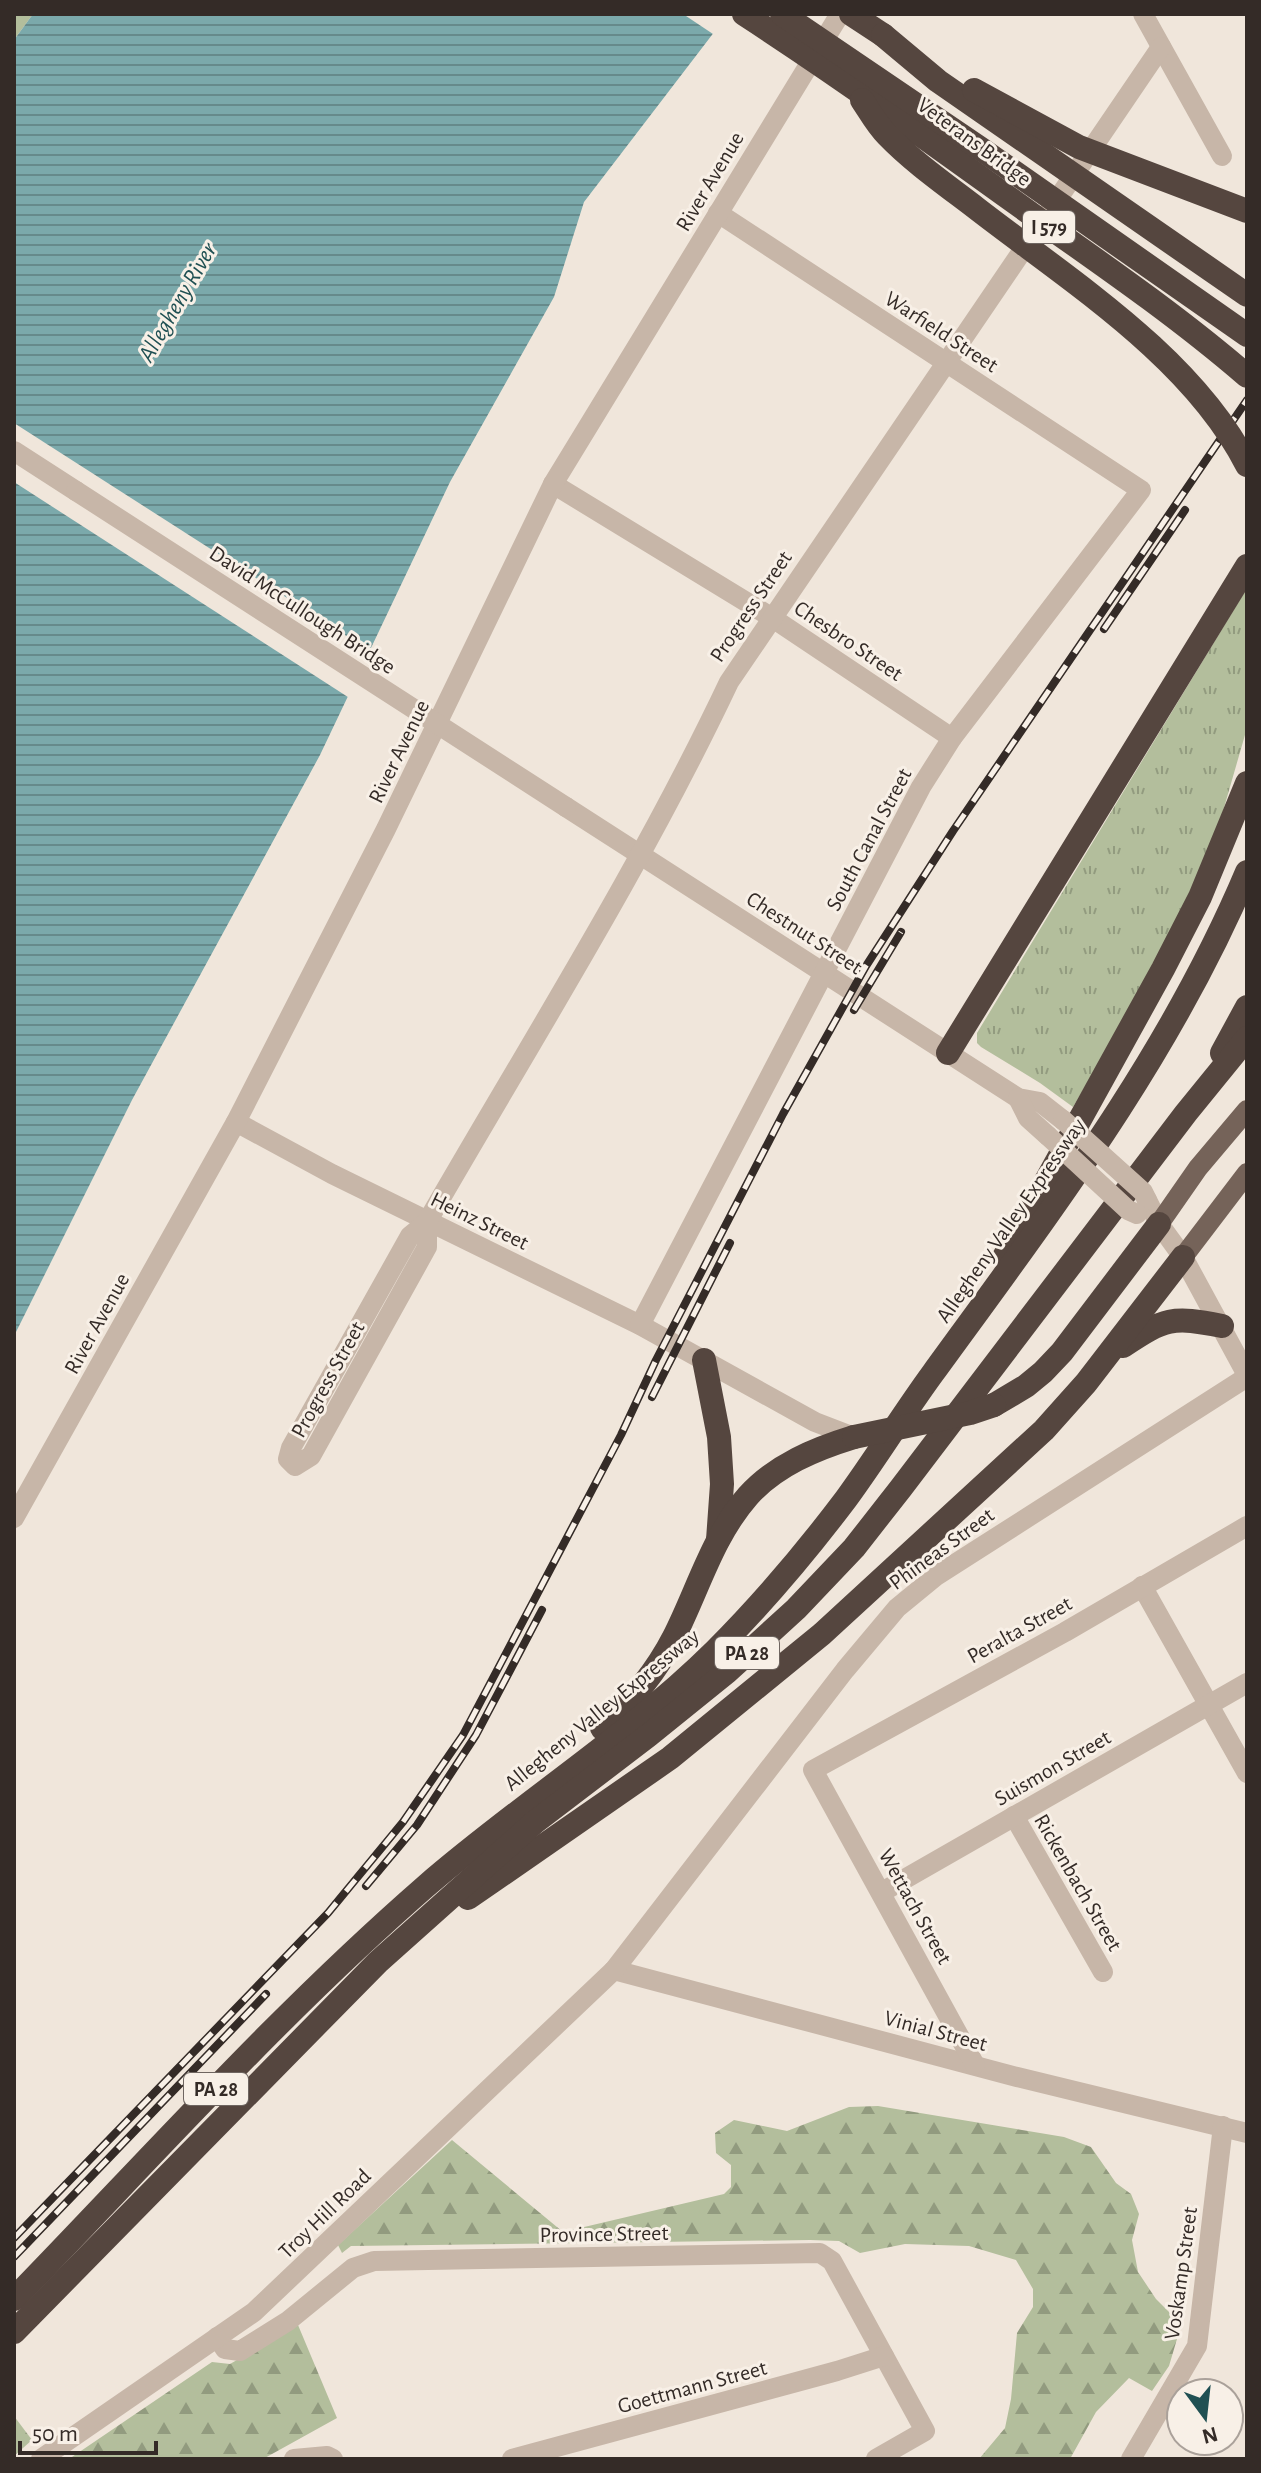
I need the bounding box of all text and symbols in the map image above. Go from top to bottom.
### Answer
street label: Veterans Bridge [913,93,1035,190]
street label: River Avenue [672,128,748,235]
road number: I 579 [1023,211,1075,243]
water label: Allegheny River [134,238,222,367]
street label: Warfield Street [881,287,1002,376]
street label: David McCullough Bridge [206,542,399,678]
street label: Progress Street [706,547,796,666]
street label: Chesbro Street [790,597,907,685]
street label: River Avenue [365,696,433,806]
street label: South Canal Street [822,765,916,914]
street label: Chestnut Street [743,887,866,978]
street label: Allegheny Valley Expressway [932,1114,1090,1327]
street label: Heinz Street [427,1188,532,1254]
street label: River Avenue [60,1269,134,1378]
street label: Progress Street [287,1318,369,1441]
street label: Phineas Street [885,1504,998,1594]
street label: Peralta Street [964,1592,1075,1668]
street label: Allegheny Valley Expressway [500,1624,704,1795]
road number: PA 28 [715,1637,779,1669]
street label: Suismon Street [991,1726,1114,1810]
street label: Rickenbach Street [1030,1810,1126,1955]
street label: Wettach Street [874,1845,956,1968]
street label: Vinial Street [882,2007,990,2055]
road number: PA 28 [184,2073,248,2105]
street label: Troy Hill Road [274,2165,375,2263]
street label: Voskamp Street [1161,2205,1201,2341]
street label: Province Street [539,2222,669,2246]
street label: Goettmann Street [615,2357,769,2417]
north arrow [1165,2377,1245,2457]
scale bar [20,2405,156,2455]
text: 50 m [32,2422,78,2446]
text: N [1200,2423,1220,2448]

